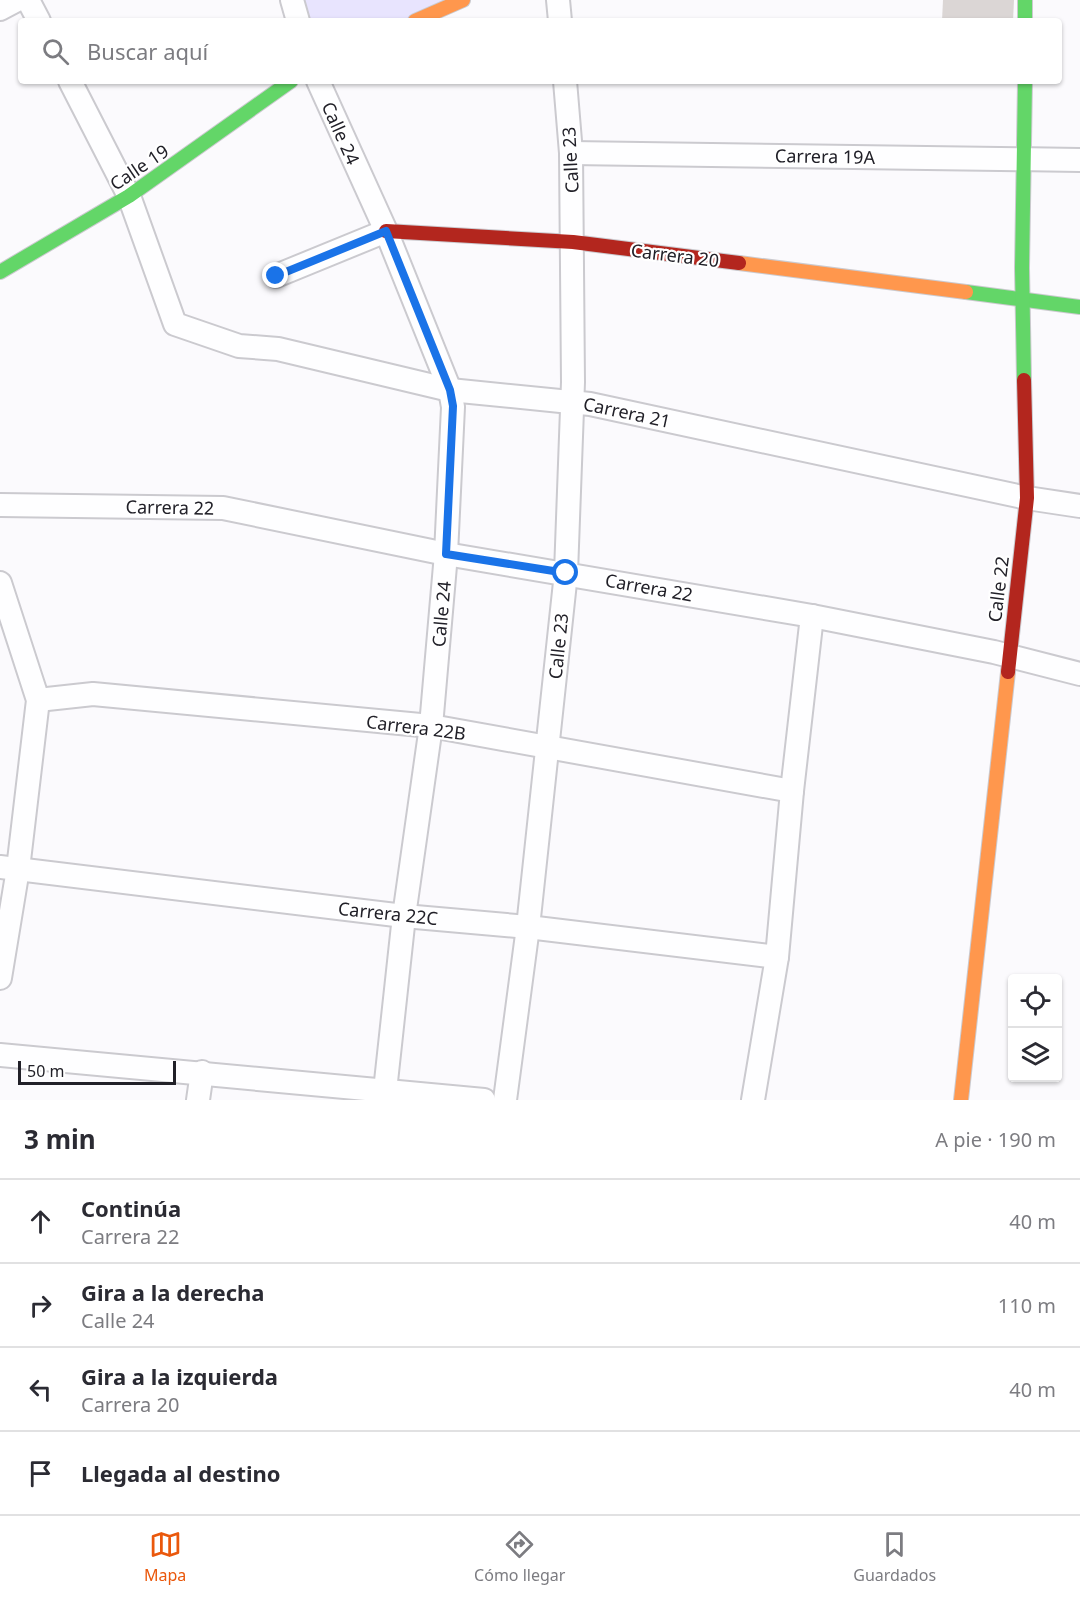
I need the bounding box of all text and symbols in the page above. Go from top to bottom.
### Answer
search box [18,18,1062,84]
icon: search [39,35,72,68]
text: Buscar aquí [87,36,208,66]
street label: Calle 24 [317,98,365,168]
street label: Calle 23 [556,126,584,194]
street label: Calle 19 [105,139,173,195]
street label: Carrera 19A [775,143,876,169]
street label: Carrera 20 [630,238,720,272]
route end [262,262,288,288]
street label: Carrera 21 [581,391,673,433]
street label: Carrera 22 [126,494,214,520]
street label: Calle 22 [982,555,1014,623]
route start [552,559,578,585]
street label: Carrera 22 [603,567,695,607]
street label: Calle 24 [426,580,456,648]
street label: Calle 23 [543,612,573,680]
street label: Carrera 22B [365,709,467,745]
street label: Carrera 22C [337,896,439,930]
map controls [1008,974,1062,1082]
button: locate [1008,974,1062,1028]
button: layers [1008,1028,1062,1082]
scale bar [18,1058,176,1086]
text: 50 m [27,1060,64,1082]
text: 3 min [24,1121,96,1157]
text: A pie · 190 m [935,1126,1056,1153]
text: Continúa [81,1193,181,1223]
icon: ahead [24,1205,57,1238]
text: 40 m [1009,1208,1056,1235]
text: Carrera 22 [81,1223,179,1250]
text: Gira a la derecha [81,1277,265,1307]
icon: right [24,1289,57,1322]
text: 110 m [998,1292,1056,1319]
text: Calle 24 [81,1307,155,1334]
text: Gira a la izquierda [81,1361,278,1391]
icon: left [24,1373,57,1406]
text: 40 m [1009,1376,1056,1403]
text: Carrera 20 [81,1391,179,1418]
icon: arrive [24,1457,57,1490]
text: Llegada al destino [81,1458,281,1488]
tab: Mapa [144,1528,186,1586]
tab: Cómo llegar [474,1528,565,1586]
tab: Guardados [853,1528,936,1586]

